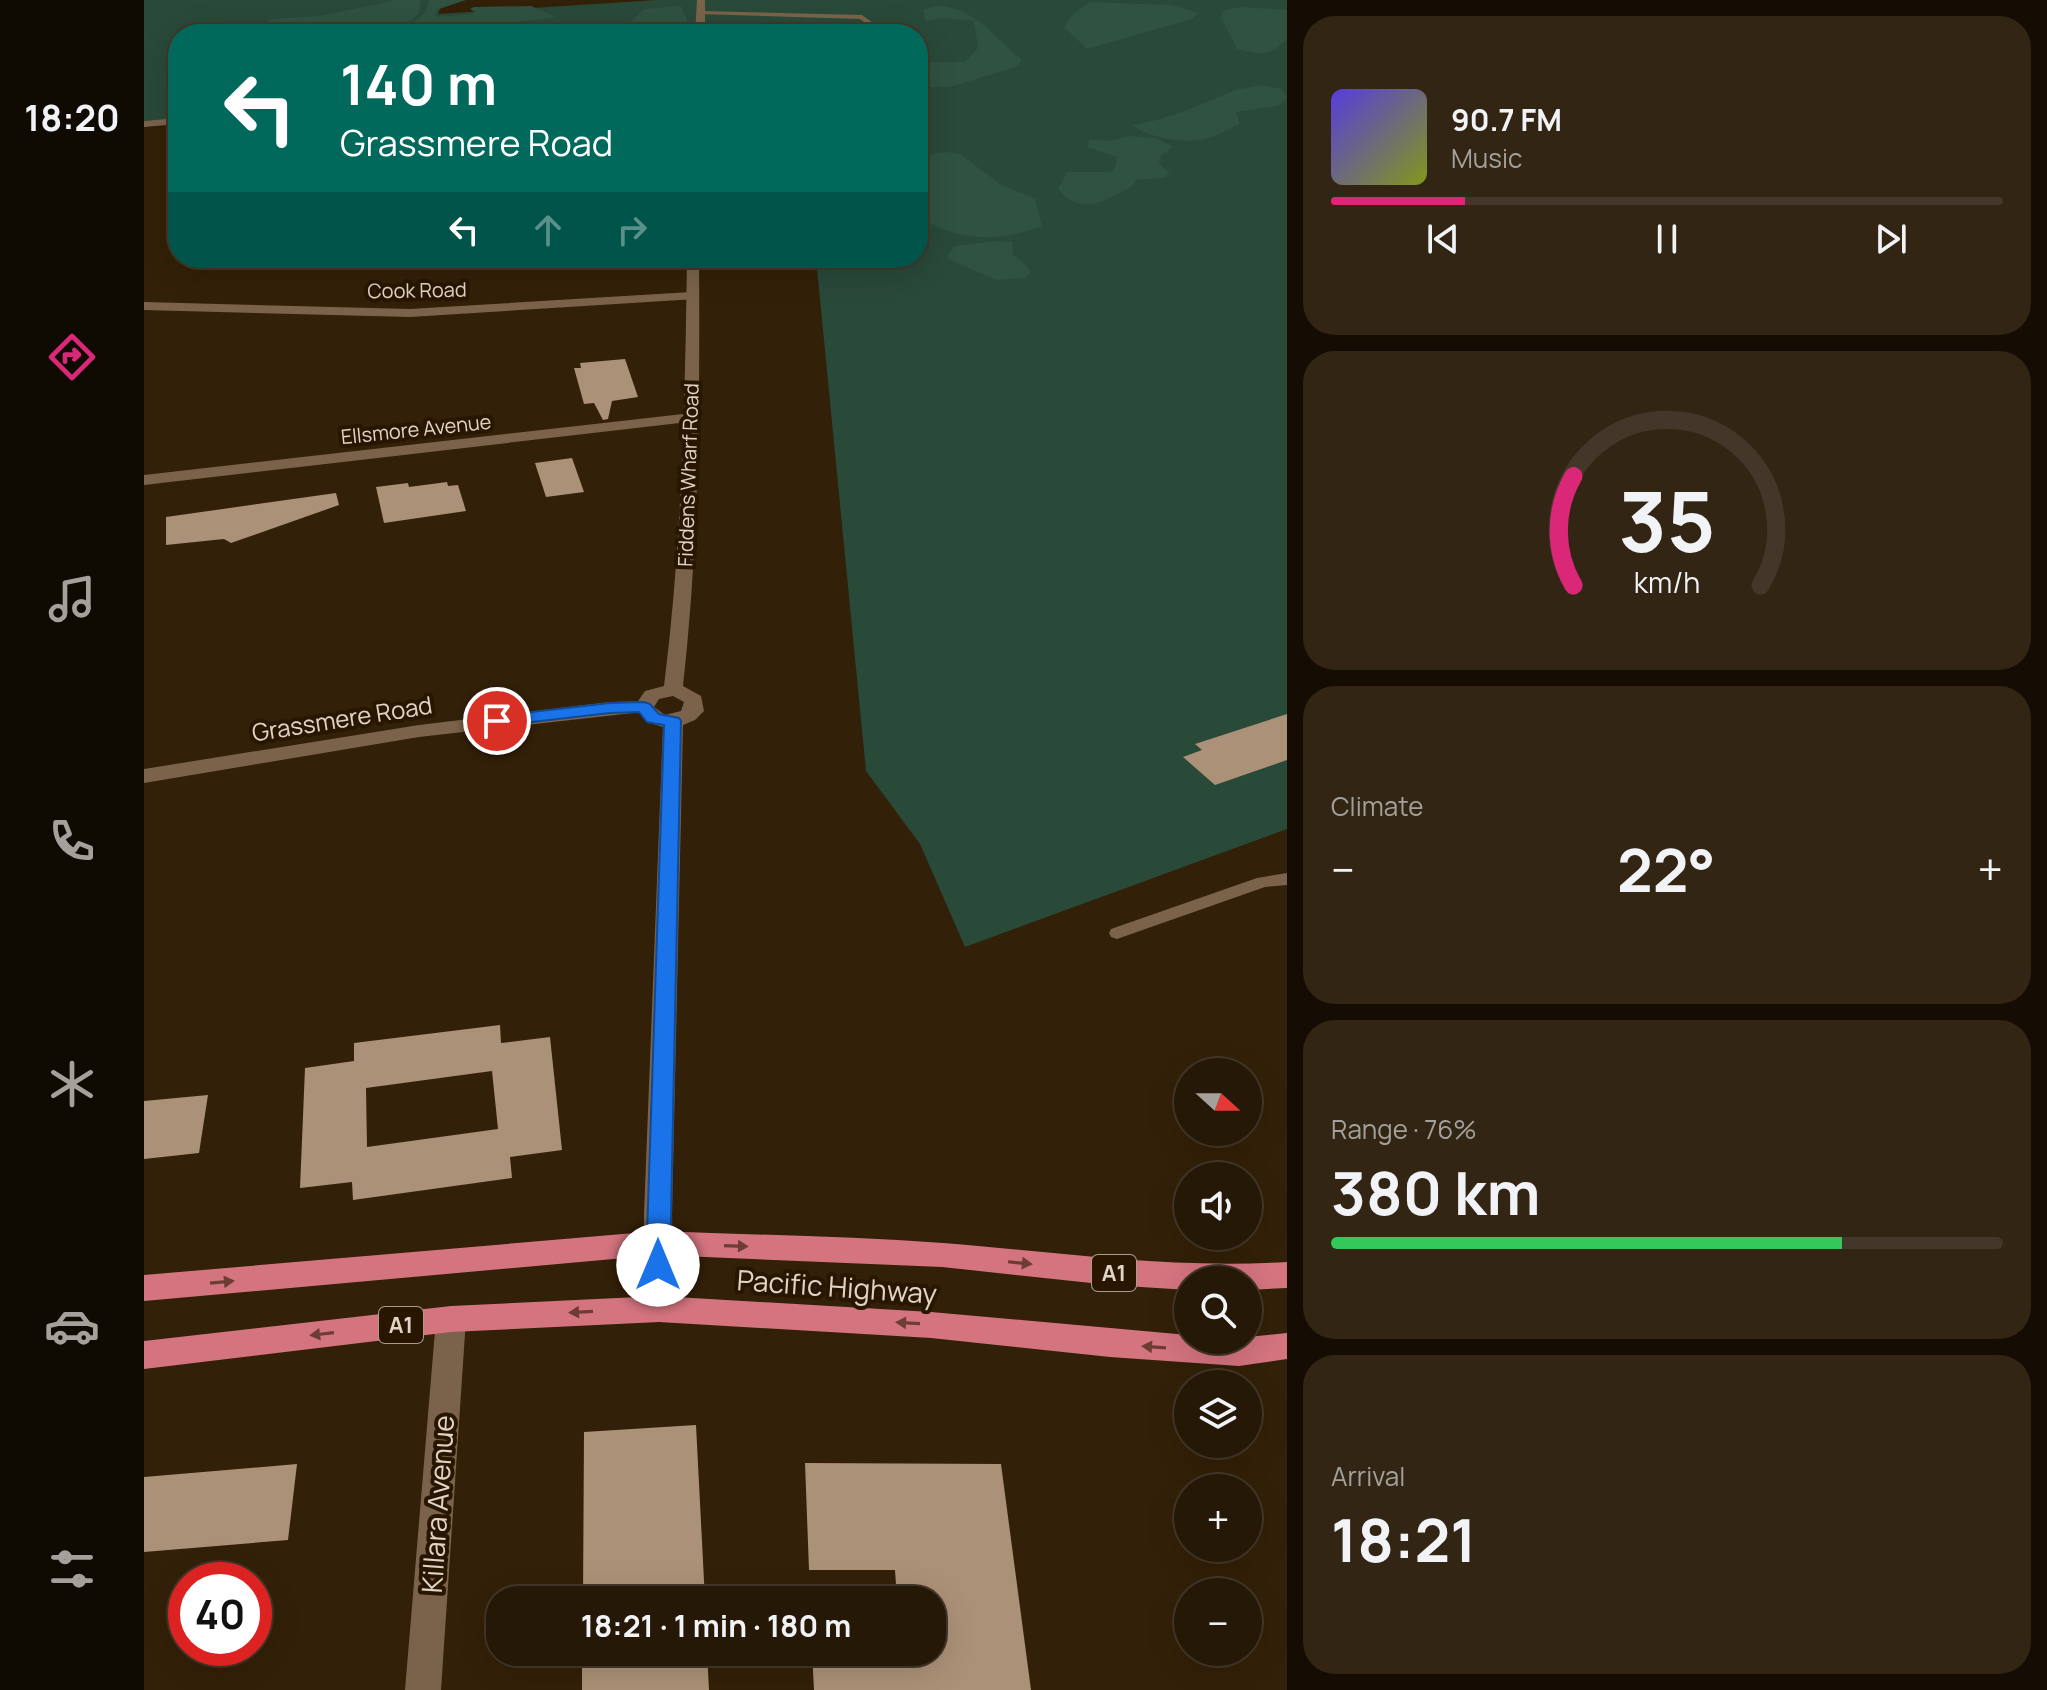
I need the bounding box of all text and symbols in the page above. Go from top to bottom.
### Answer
text: 140 m [340,45,497,122]
icon: left [208,56,312,160]
text: 18:20 [24,93,120,142]
text: 90.7 FM [1451,99,1562,140]
text: Grassmere Road [340,118,613,167]
text: Music [1451,140,1522,176]
icon: left [442,208,486,252]
icon: ahead [526,208,570,252]
icon: right [610,208,654,252]
icon: previous [1421,217,1465,261]
icon: pause [1645,217,1689,261]
icon: next [1869,217,1913,261]
street label: Cook Road [367,276,467,304]
icon: directions [44,329,100,385]
street label: Fiddens Wharf Road [671,383,705,567]
street label: Ellsmore Avenue [339,408,493,450]
text: 35 [1618,463,1716,577]
text: km/h [1634,563,1700,602]
icon: music [44,571,100,627]
street label: Grassmere Road [250,687,434,749]
pin [463,687,531,755]
icon: arrive [475,699,519,743]
text: Climate [1331,788,1423,824]
icon: phone [44,813,100,869]
text: 22° [1617,828,1715,910]
text: − [1331,839,1355,899]
text: + [1978,839,2003,899]
icon: climate [44,1056,100,1112]
north arrow [1174,1058,1262,1146]
map controls [1174,1058,1262,1666]
text: Range · 76% [1331,1111,1477,1147]
text: 380 km [1331,1151,1540,1233]
button: sound [1174,1162,1262,1250]
position arrow [616,1223,700,1307]
one-way arrow [724,1240,749,1253]
road number: A1 [1092,1255,1136,1291]
one-way arrow [1008,1257,1033,1270]
street label: Pacific Highway [736,1260,939,1312]
button: search [1174,1266,1262,1354]
one-way arrow [210,1275,235,1288]
icon: car [44,1298,100,1354]
one-way arrow [568,1306,593,1319]
road number: A1 [379,1307,423,1343]
one-way arrow [895,1317,920,1330]
one-way arrow [309,1328,334,1341]
one-way arrow [1141,1340,1166,1353]
button: layers [1174,1370,1262,1458]
street label: Killara Avenue [412,1414,462,1594]
text: Arrival [1331,1458,1405,1494]
button: + [1174,1474,1262,1562]
text: 18:21 [1331,1498,1477,1580]
icon: filters [44,1541,100,1597]
speed limit sign: 40 [168,1562,272,1666]
button: − [1174,1578,1262,1666]
text: 18:21 · 1 min · 180 m [581,1605,851,1646]

